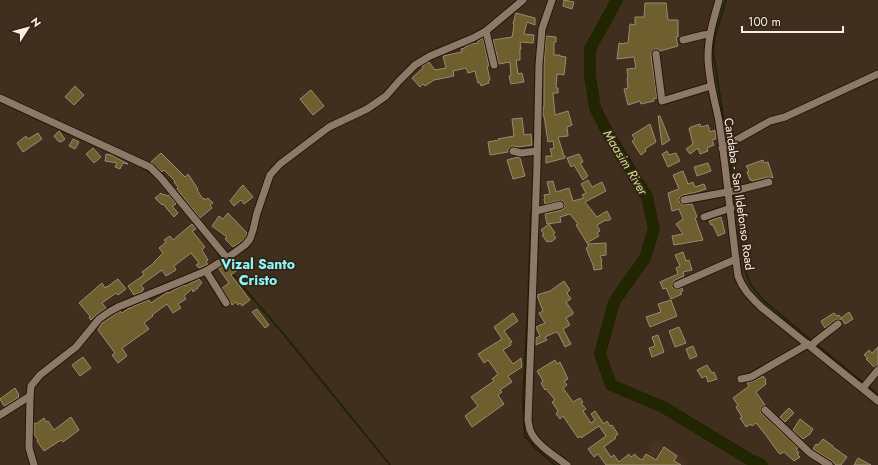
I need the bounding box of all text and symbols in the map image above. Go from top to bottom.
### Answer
north arrow [8,8,48,48]
scale bar [742,8,843,34]
text: 100 m [748,13,781,31]
text: N [27,14,45,30]
street label: Candaba - San Ildefonso Road [719,117,759,271]
water label: Maasim River [599,126,653,199]
district label: Vizal Santo Cristo [220,254,295,290]

